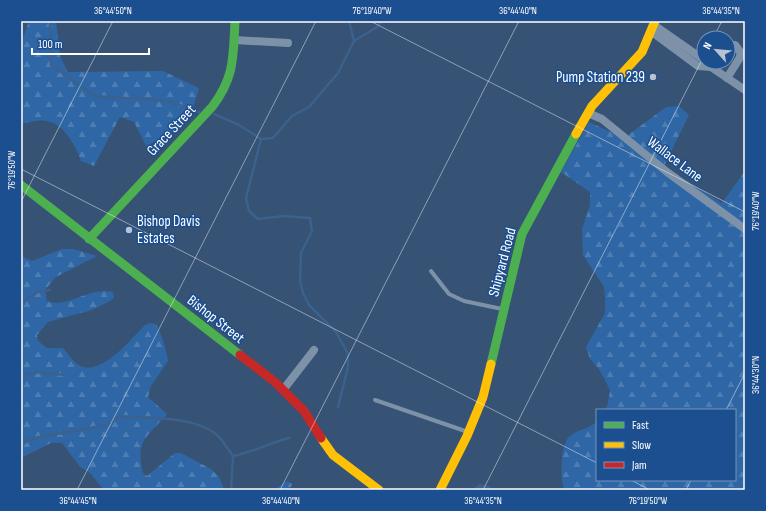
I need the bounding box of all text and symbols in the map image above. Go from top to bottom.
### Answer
text: 36°44'50"N [94,5,132,17]
text: 76°19'40"W [353,5,392,17]
text: 36°44'40"N [499,5,537,17]
text: 36°44'35"N [702,5,740,17]
scale bar [32,30,149,56]
north arrow [696,30,736,70]
text: 100 m [38,37,63,52]
text: N [700,40,715,51]
place label: Pump Station 239 [556,68,645,87]
marker: Pump Station 239 [648,72,658,82]
street label: Grace Street [143,100,200,160]
street label: Wallace Lane [643,132,706,186]
text: 76°19'50"W [6,150,18,189]
text: 76°19'40"W [750,191,762,230]
place label: Bishop Davis Estates [137,212,200,248]
marker: Bishop Davis Estates [124,225,134,235]
street label: Shipyard Road [484,225,521,299]
street label: Bishop Street [183,291,249,348]
text: 36°44'30"N [750,356,762,394]
legend [596,409,736,481]
text: Fast [632,418,649,433]
text: Slow [632,438,651,453]
text: Jam [631,458,647,473]
text: 36°44'45"N [59,495,97,507]
text: 36°44'40"N [262,495,300,507]
text: 36°44'35"N [464,495,502,507]
text: 76°19'50"W [629,495,668,507]

